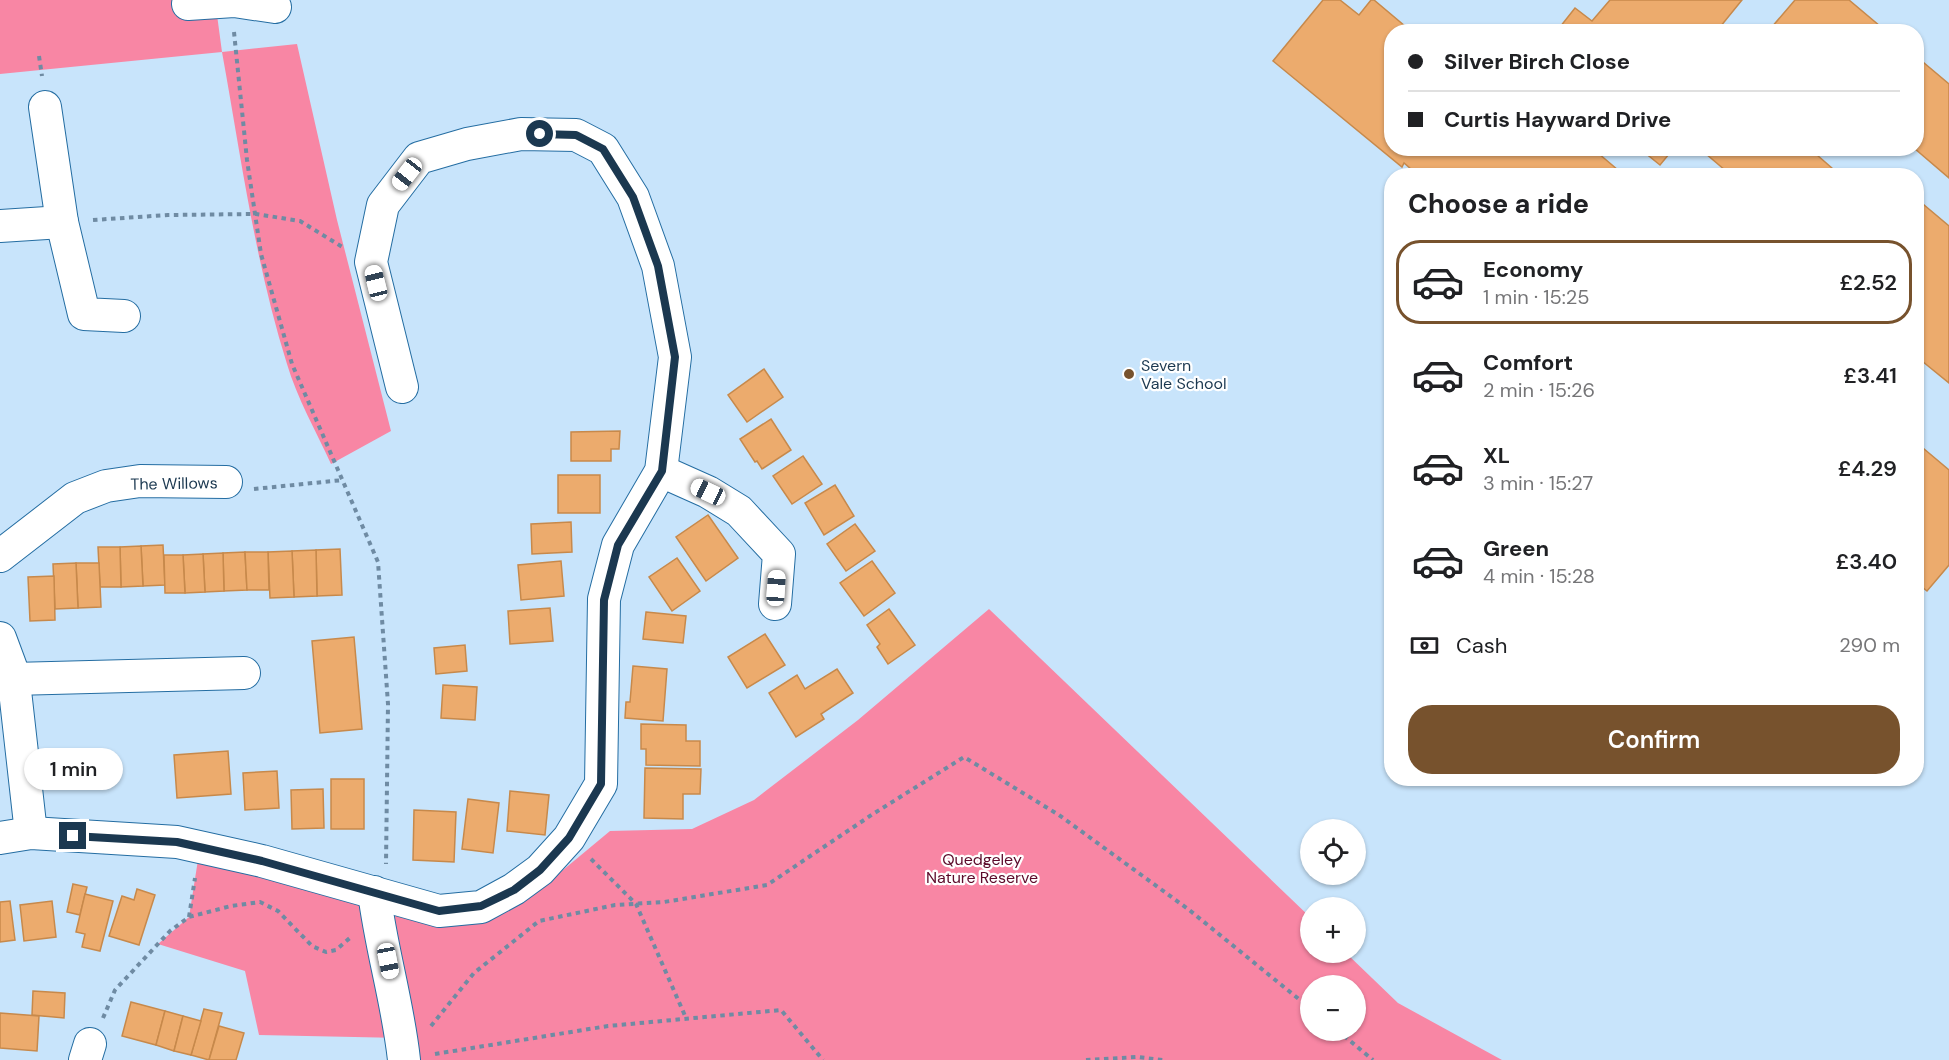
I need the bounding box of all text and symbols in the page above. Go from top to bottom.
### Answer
text: Silver Birch Close [1444,47,1630,76]
text: Curtis Hayward Drive [1444,105,1671,134]
route start [526,120,553,147]
car [389,154,425,194]
text: Choose a ride [1408,186,1589,221]
icon: car [1411,255,1465,309]
text: Economy [1483,255,1583,284]
car [363,263,389,303]
text: £2.52 [1839,268,1897,297]
text: 1 min · 15:25 [1483,284,1589,310]
icon: car [1411,348,1465,402]
text: Comfort [1483,348,1573,377]
place label: Severn Vale School [1141,355,1227,394]
text: £3.41 [1843,361,1897,390]
marker: Severn Vale School [1122,367,1136,381]
text: 2 min · 15:26 [1483,377,1595,403]
icon: car [1411,441,1465,495]
text: XL [1483,441,1510,470]
text: £4.29 [1838,454,1897,483]
text: 3 min · 15:27 [1483,470,1593,496]
street label: The Willows [130,472,218,495]
car [688,476,728,508]
icon: car [1411,534,1465,588]
text: Green [1483,534,1549,563]
text: £3.40 [1836,547,1897,576]
text: 4 min · 15:28 [1483,563,1595,589]
car [766,569,786,607]
icon: cash [1408,629,1441,662]
text: Cash [1456,631,1507,660]
text: 290 m [1839,632,1900,658]
button: Confirm [1408,705,1900,774]
callout: 1 min [23,749,122,791]
text: 1 min [50,756,97,782]
map controls [1300,819,1366,1041]
button: locate [1300,819,1366,885]
route end [59,822,86,849]
park label: Quedgeley Nature Reserve [926,849,1038,888]
button: + [1300,897,1366,963]
car [376,942,400,980]
button: − [1300,975,1366,1041]

